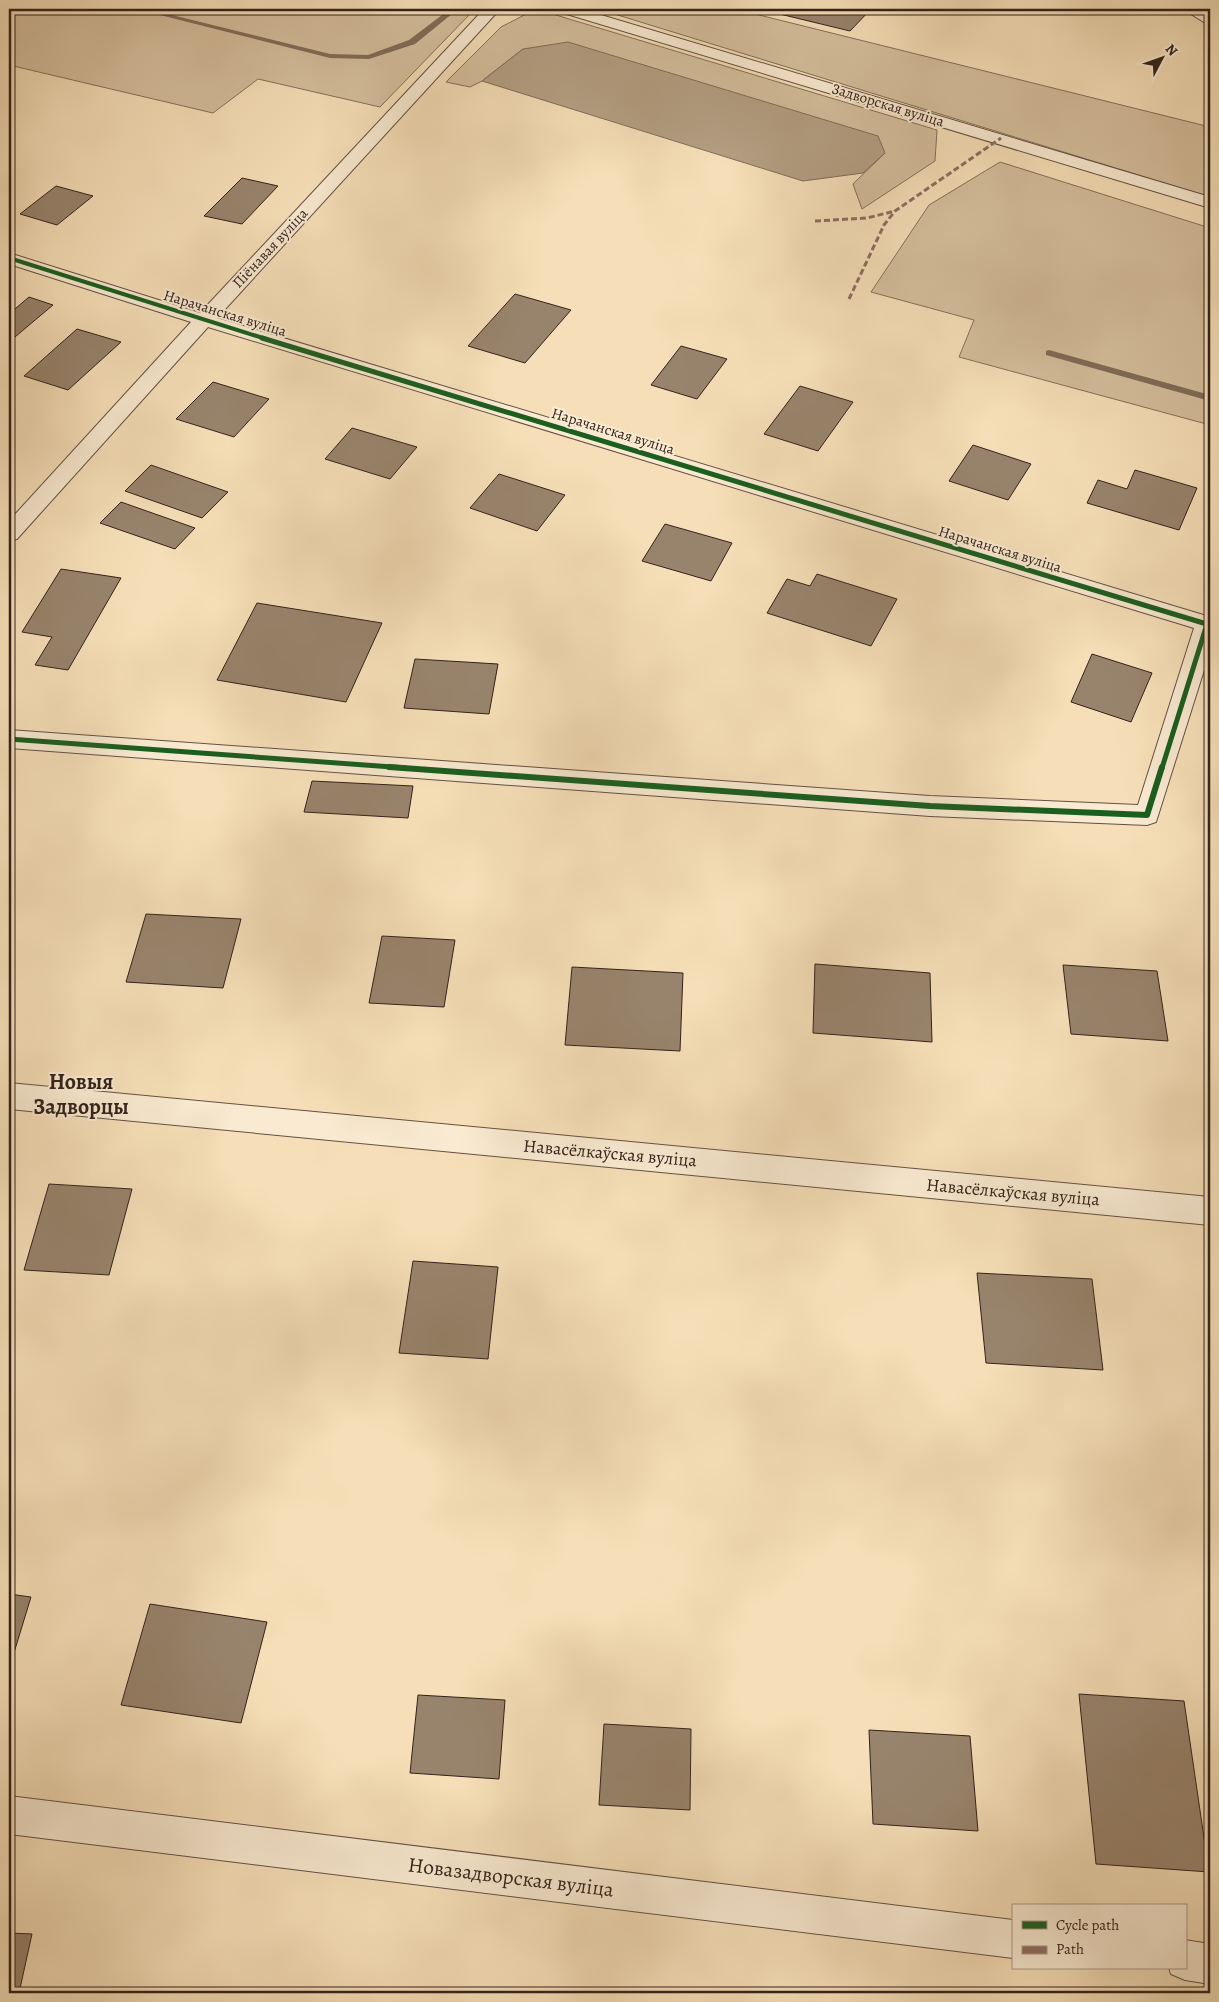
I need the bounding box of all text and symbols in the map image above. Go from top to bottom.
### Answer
north arrow [1136,32,1186,82]
text: N [1161,40,1182,60]
street label: Задворская вуліца [829,78,947,132]
street label: Піёнавая вуліца [228,204,312,292]
street label: Нарачанская вуліца [161,285,289,341]
street label: Нарачанская вуліца [549,403,677,459]
street label: Нарачанская вуліца [936,521,1064,577]
district label: Новыя Задворцы [33,1067,129,1122]
street label: Навасёлкаўская вуліца [522,1133,699,1173]
street label: Навасёлкаўская вуліца [925,1172,1102,1212]
street label: Новазадворская вуліца [407,1850,616,1904]
legend [1012,1904,1186,1970]
text: Cycle path [1056,1915,1119,1935]
text: Path [1056,1939,1084,1959]

